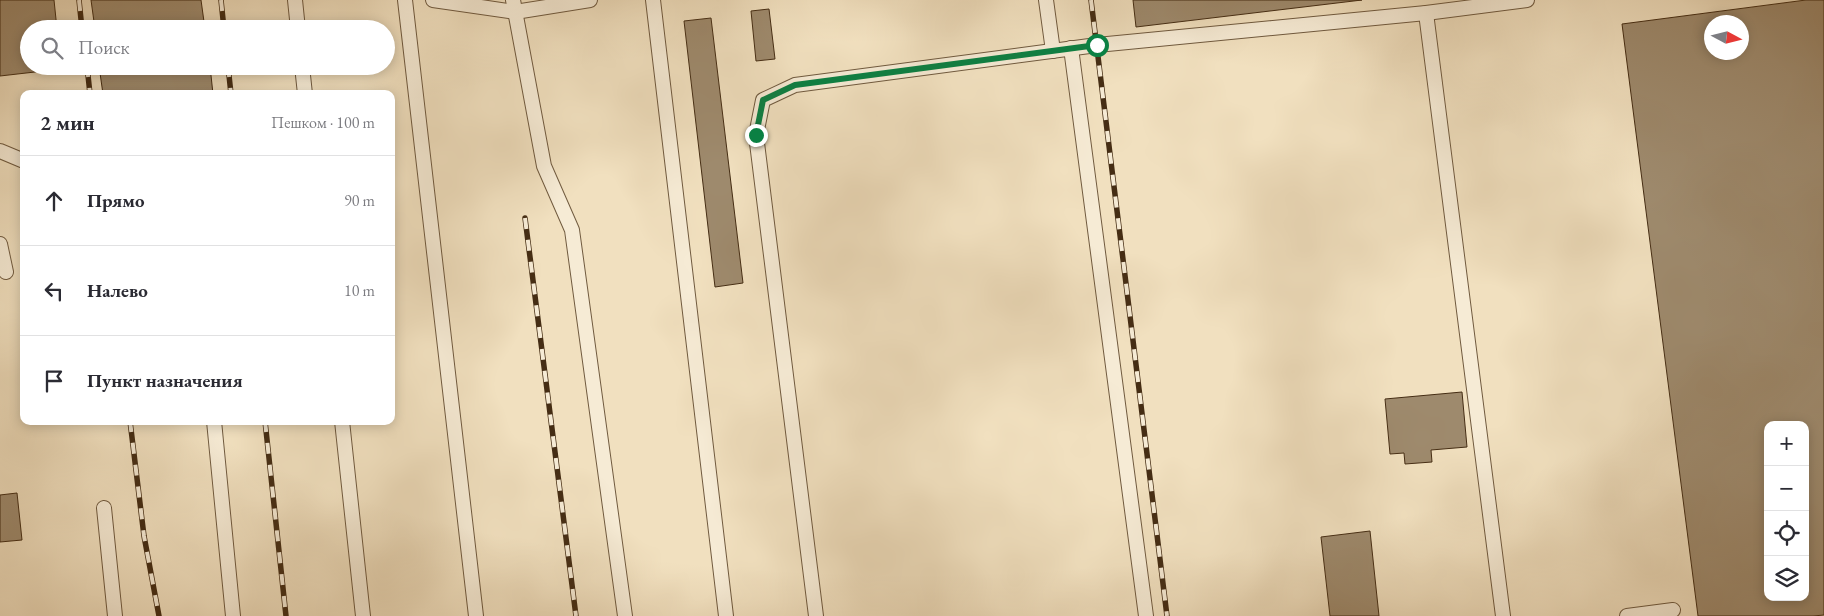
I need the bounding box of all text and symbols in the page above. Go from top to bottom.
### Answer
north arrow [1704,15,1749,60]
search box [20,20,395,75]
icon: search [38,34,66,62]
route start [1086,34,1109,57]
text: Поиск [78,35,130,60]
text: 2 мин [40,109,95,136]
text: Пешком · 100 m [271,112,375,133]
route end [745,124,768,147]
icon: ahead [40,187,68,215]
text: Прямо [87,188,145,213]
text: 90 m [344,190,375,211]
icon: left [40,277,68,305]
text: Налево [87,278,148,303]
text: 10 m [344,280,375,301]
icon: arrive [40,367,68,395]
text: Пункт назначения [87,368,243,393]
map controls [1764,421,1809,601]
button: + [1764,421,1809,466]
button: − [1764,466,1809,511]
button: locate [1764,511,1809,556]
button: layers [1764,556,1809,601]

